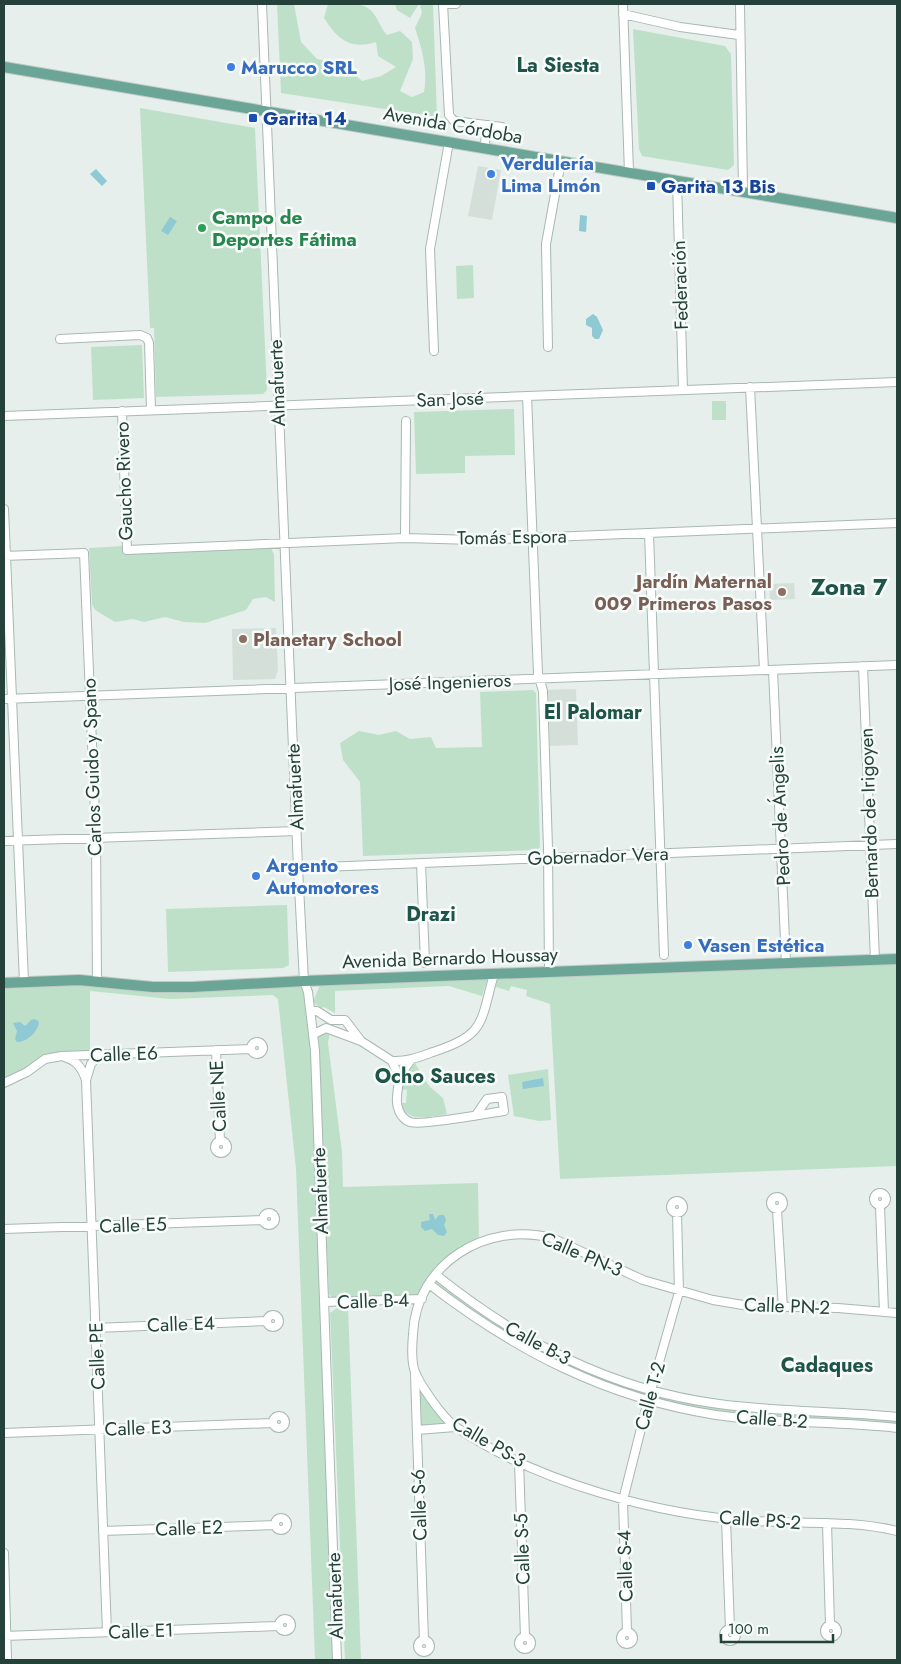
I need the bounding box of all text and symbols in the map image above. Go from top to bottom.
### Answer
district label: La Siesta [516,51,600,80]
place label: Marucco SRL [241,54,357,81]
marker: Marucco SRL [225,61,237,73]
street label: Avenida Córdoba [381,99,525,151]
place label: Garita 14 [263,105,347,132]
marker: Garita 14 [247,112,259,124]
place label: Verdulería Lima Limón [500,150,601,199]
marker: Verdulería Lima Limón [485,168,497,180]
place label: Garita 13 Bis [661,173,776,200]
marker: Garita 13 Bis [645,180,657,192]
place label: Campo de Deportes Fátima [212,204,357,253]
marker: Campo de Deportes Fátima [196,222,208,234]
street label: Federación [665,240,695,330]
street label: Almafuerte [262,339,292,427]
street label: San José [416,384,484,414]
street label: Gaucho Rivero [108,421,140,541]
street label: Tomás Espora [457,523,567,551]
place label: Jardín Maternal 009 Primeros Pasos [594,568,772,617]
district label: Zona 7 [811,569,888,604]
marker: Jardín Maternal 009 Primeros Pasos [776,586,788,598]
place label: Planetary School [253,626,402,653]
marker: Planetary School [237,633,249,645]
street label: José Ingenieros [385,666,512,698]
street label: Carlos Guido y Spano [75,678,109,856]
district label: El Palomar [544,698,643,727]
street label: Bernardo de Irigoyen [853,727,885,899]
street label: Almafuerte [279,743,311,831]
street label: Pedro de Ángelis [763,745,797,886]
street label: Gobernador Vera [527,840,669,872]
place label: Argento Automotores [265,852,379,901]
marker: Argento Automotores [250,870,262,882]
district label: Drazi [406,900,456,929]
place label: Vasen Estética [697,932,824,959]
marker: Vasen Estética [682,939,694,951]
street label: Avenida Bernardo Houssay [342,941,559,975]
street label: Calle E6 [90,1039,158,1069]
street label: Calle NE [203,1060,233,1132]
district label: Ocho Sauces [375,1062,495,1091]
street label: Almafuerte [305,1147,335,1235]
street label: Calle E5 [99,1210,167,1240]
street label: Calle PN-3 [537,1225,627,1283]
street label: Calle B-4 [337,1286,409,1316]
street label: Calle PN-2 [743,1291,831,1321]
street label: Calle E4 [147,1309,215,1339]
street label: Calle B-3 [500,1314,576,1372]
street label: Calle PE [82,1322,112,1390]
district label: Cadaques [781,1351,873,1380]
street label: Calle T-2 [628,1359,672,1433]
street label: Calle B-2 [735,1403,809,1435]
street label: Calle PS-3 [447,1410,531,1474]
street label: Calle E3 [104,1413,172,1443]
street label: Calle S-6 [404,1469,434,1541]
street label: Calle PS-2 [718,1504,802,1536]
street label: Calle E2 [155,1513,223,1543]
street label: Calle S-5 [507,1513,537,1585]
street label: Calle S-4 [610,1530,640,1602]
street label: Almafuerte [320,1552,350,1640]
scale bar [721,1612,834,1644]
street label: Calle E1 [108,1616,174,1646]
text: 100 m [728,1618,769,1640]

